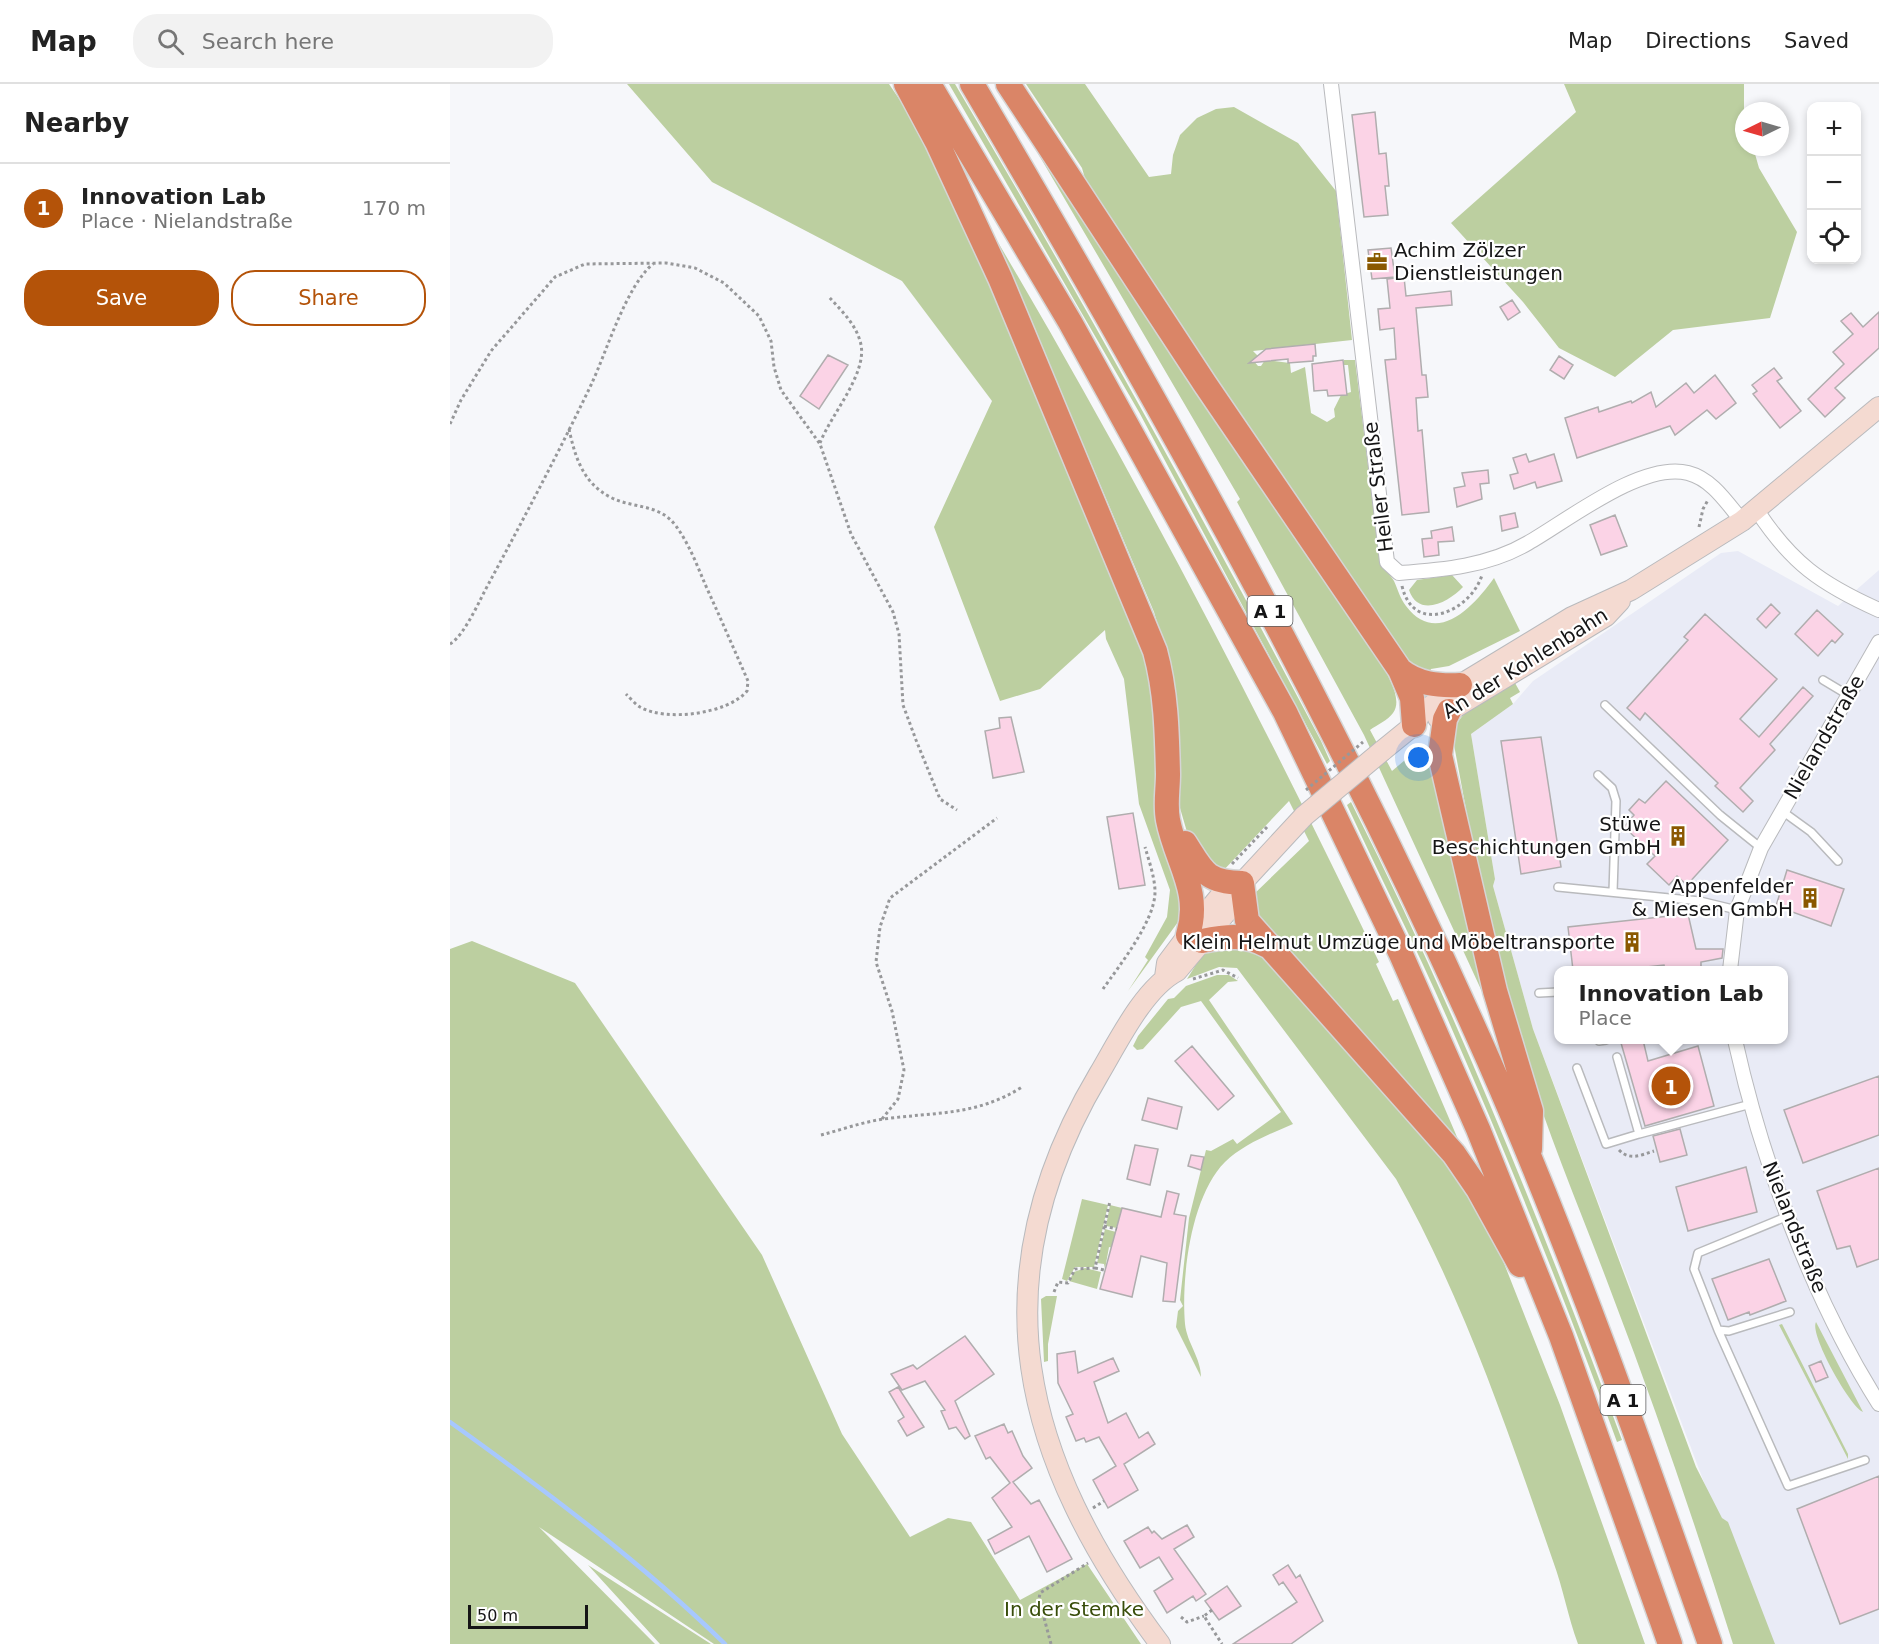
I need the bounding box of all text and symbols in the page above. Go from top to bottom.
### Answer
search box [133,14,553,68]
text: Map [30,25,97,58]
icon: search [154,25,187,58]
text: Search here [202,29,334,54]
text: Map [1568,29,1612,53]
text: Directions [1645,29,1751,53]
text: Saved [1784,29,1849,53]
north arrow [1735,102,1789,156]
map controls [1807,102,1861,264]
button: + [1807,102,1861,156]
text: Nearby [24,108,129,138]
button: − [1807,156,1861,210]
text: Innovation Lab [81,184,266,209]
text: 1 [37,196,50,220]
text: 170 m [362,196,426,220]
text: Place · Nielandstraße [81,209,293,233]
button: locate [1807,210,1861,264]
place label: Achim Zölzer Dienstleistungen [1394,238,1563,285]
office icon: Achim Zölzer Dienstleistungen [1365,250,1389,274]
button: Save [24,270,219,326]
button: Share [231,270,426,326]
street label: Heiler Straße [1358,420,1398,554]
road number: A 1 [1248,596,1292,626]
street label: An der Kohlenbahn [1438,602,1612,724]
street label: Nielandstraße [1779,671,1869,803]
your location [1404,743,1433,772]
place label: Stüwe Beschichtungen GmbH [1432,812,1661,859]
building icon: Stüwe Beschichtungen GmbH [1666,824,1690,848]
place label: Appenfelder & Miesen GmbH [1631,874,1794,921]
building icon: Appenfelder & Miesen GmbH [1798,886,1822,910]
place label: Klein Helmut Umzüge und Möbeltransporte [1182,930,1615,954]
building icon: Klein Helmut Umzüge und Möbeltransporte [1620,930,1644,954]
popup [1554,966,1788,1044]
text: Innovation Lab [1579,981,1763,1006]
text: Place [1579,1006,1632,1030]
pin: 1 [1652,1064,1690,1108]
street label: Nielandstraße [1758,1158,1832,1296]
road number: A 1 [1600,1385,1646,1415]
park label: In der Stemke [1004,1597,1144,1621]
scale bar [468,1602,588,1630]
text: 50 m [477,1606,518,1625]

